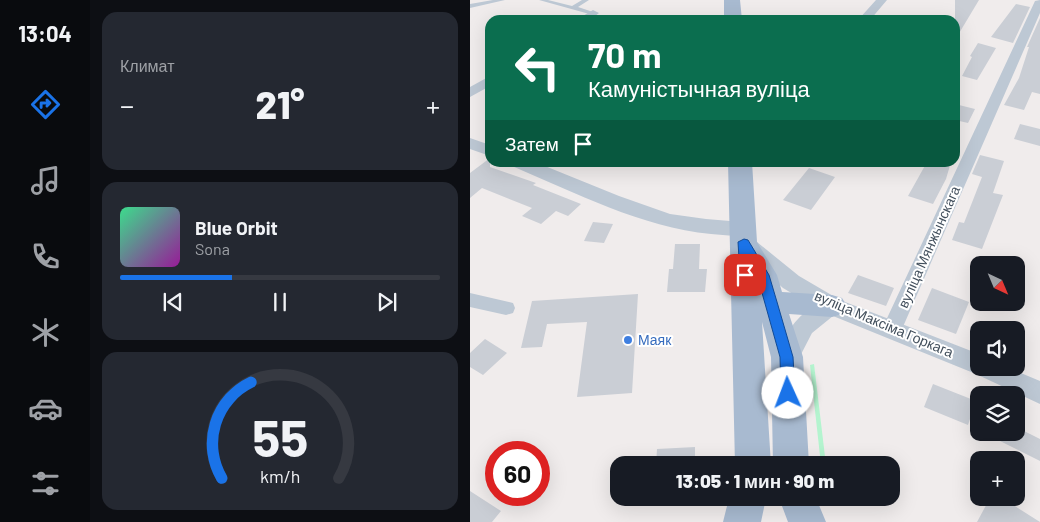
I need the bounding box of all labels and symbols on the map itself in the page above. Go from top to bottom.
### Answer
street label: вуліца Мянжынскага [894,183,963,310]
pin [724,254,766,296]
north arrow [970,256,1025,311]
street label: вуліца Максіма Горкага [812,287,956,361]
place label: Маяк [638,331,672,348]
marker: Маяк [622,334,634,346]
position arrow [761,366,813,418]
speed limit sign: 60 [485,441,550,506]

